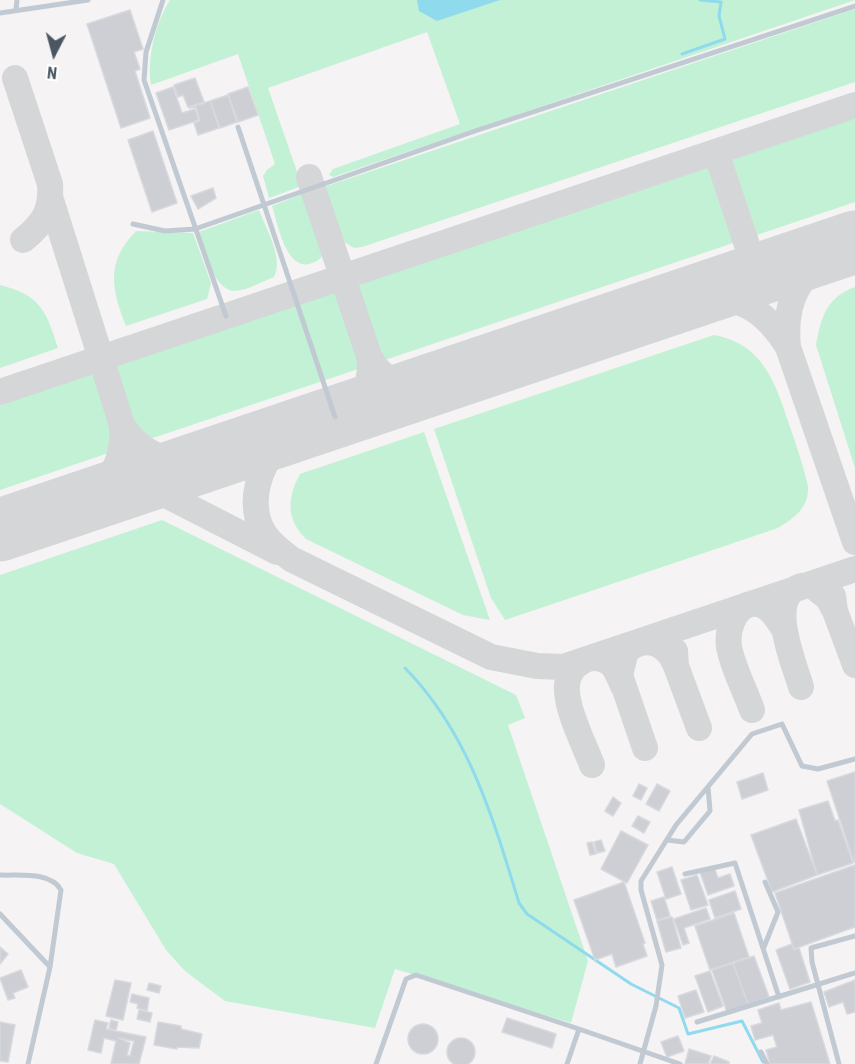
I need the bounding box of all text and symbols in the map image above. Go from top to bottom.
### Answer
north arrow [24,24,84,84]
text: N [46,62,58,82]

